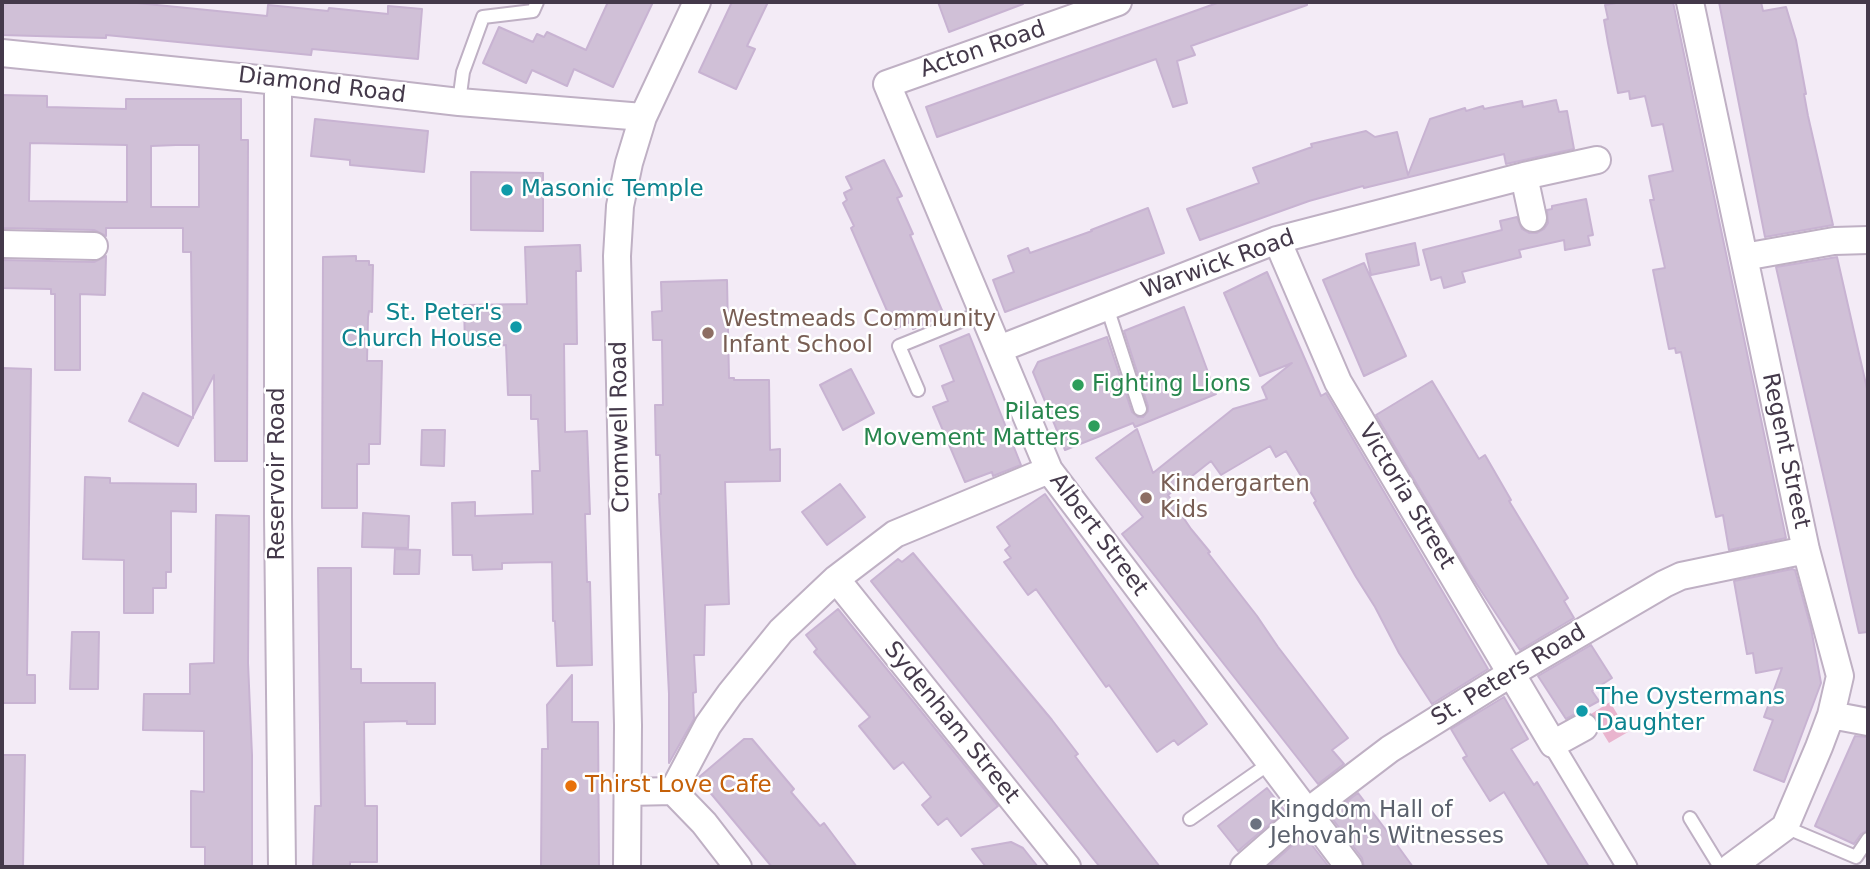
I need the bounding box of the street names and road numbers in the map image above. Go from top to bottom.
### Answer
street label: Acton Road [917,16,1049,84]
street label: Diamond Road [237,62,407,110]
street label: Warwick Road [1138,224,1298,306]
street label: Cromwell Road [606,341,636,513]
street label: Regent Street [1755,371,1815,531]
street label: Reservoir Road [264,387,292,561]
street label: Victoria Street [1352,419,1460,575]
street label: Albert Street [1043,468,1153,602]
street label: St. Peters Road [1427,619,1591,733]
street label: Sydenham Street [877,637,1025,809]

